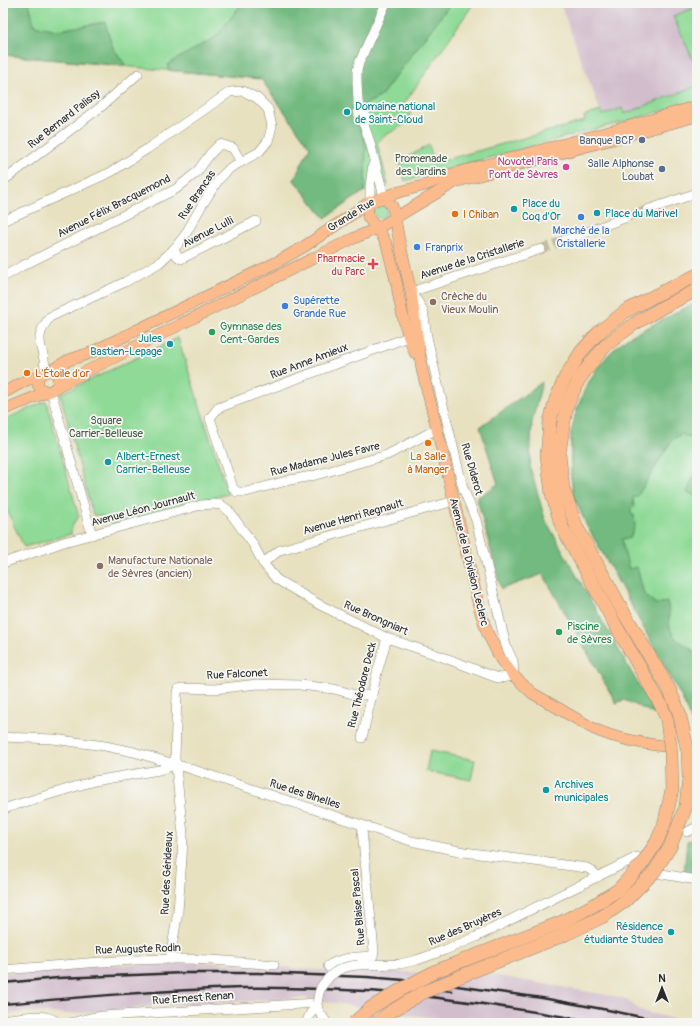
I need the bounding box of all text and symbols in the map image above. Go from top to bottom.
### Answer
street label: Rue Bernard Palissy [25,87,103,151]
place label: Domaine national de Saint-Cloud [355,100,435,126]
marker: Domaine national de Saint-Cloud [342,107,352,117]
place label: Banque BCP [579,134,634,147]
marker: Banque BCP [637,135,647,145]
park label: Promenade des Jardins [395,152,448,178]
place label: Novotel Paris Pont de Sèvres [489,155,558,181]
place label: Salle Alphonse Loubat [587,157,655,183]
marker: Novotel Paris Pont de Sèvres [561,162,571,172]
marker: Salle Alphonse Loubat [657,164,667,174]
street label: Rue Brancas [176,168,218,222]
street label: Avenue Félix Bracquemond [55,172,173,240]
street label: Grande Rue [325,195,377,235]
place label: Place du Coq d'Or [522,197,561,223]
marker: Place du Coq d'Or [509,204,519,214]
place label: Place du Marivel [605,207,678,220]
place label: I Chiban [463,208,499,221]
marker: Place du Marivel [592,208,602,218]
marker: I Chiban [450,209,460,219]
marker: Marché de la Cristallerie [576,212,586,222]
street label: Avenue Lulli [180,214,236,250]
place label: Marché de la Cristallerie [553,224,610,250]
street label: Avenue de la Cristallerie [418,236,526,282]
place label: Franprix [425,241,463,254]
marker: Franprix [412,242,422,252]
place label: Pharmacie du Parc [317,252,366,278]
marker: Pharmacie du Parc [368,259,378,269]
place label: Crèche du Vieux Moulin [441,290,498,316]
place label: Supérette Grande Rue [293,294,346,320]
marker: Crèche du Vieux Moulin [428,297,438,307]
marker: Supérette Grande Rue [280,301,290,311]
place label: Gymnase des Cent-Gardes [220,320,282,346]
marker: Gymnase des Cent-Gardes [207,327,217,337]
place label: Jules Bastien-Lepage [90,332,163,358]
marker: Jules Bastien-Lepage [165,339,175,349]
street label: Rue Anne Amieux [268,340,350,382]
place label: L'Étoile d'or [35,367,90,380]
marker: L'Étoile d'or [22,368,32,378]
park label: Square Carrier-Belleuse [69,414,144,440]
marker: La Salle à Manger [423,438,433,448]
street label: Rue Madame Jules Favre [269,439,382,479]
street label: Rue Diderot [458,441,486,497]
place label: Albert-Ernest Carrier-Belleuse [116,450,191,476]
place label: La Salle à Manger [407,450,449,476]
marker: Albert-Ernest Carrier-Belleuse [103,457,113,467]
street label: Avenue Léon Journault [90,489,197,529]
street label: Avenue Henri Regnault [301,496,405,538]
street label: Avenue de la Division Leclerc [447,496,491,628]
place label: Manufacture Nationale de Sèvres (ancien) [108,554,213,580]
marker: Manufacture Nationale de Sèvres (ancien) [95,561,105,571]
street label: Rue Brongniart [342,598,411,638]
place label: Piscine de Sèvres [567,620,612,646]
marker: Piscine de Sèvres [554,627,564,637]
street label: Rue Théodore Deck [345,640,379,729]
street label: Rue Falconet [206,666,268,682]
street label: Rue des Binelles [268,777,342,812]
place label: Archives municipales [554,778,608,804]
marker: Archives municipales [541,785,551,795]
street label: Rue des Gérideaux [158,831,176,915]
street label: Rue Blaise Pascal [348,868,368,946]
street label: Rue des Bruyères [427,905,503,949]
place label: Résidence étudiante Studea [584,920,664,946]
marker: Résidence étudiante Studea [666,927,676,937]
street label: Rue Auguste Rodin [95,941,181,957]
north arrow [642,968,682,1008]
text: N [658,972,666,985]
street label: Rue Ernest Renan [152,989,234,1007]

